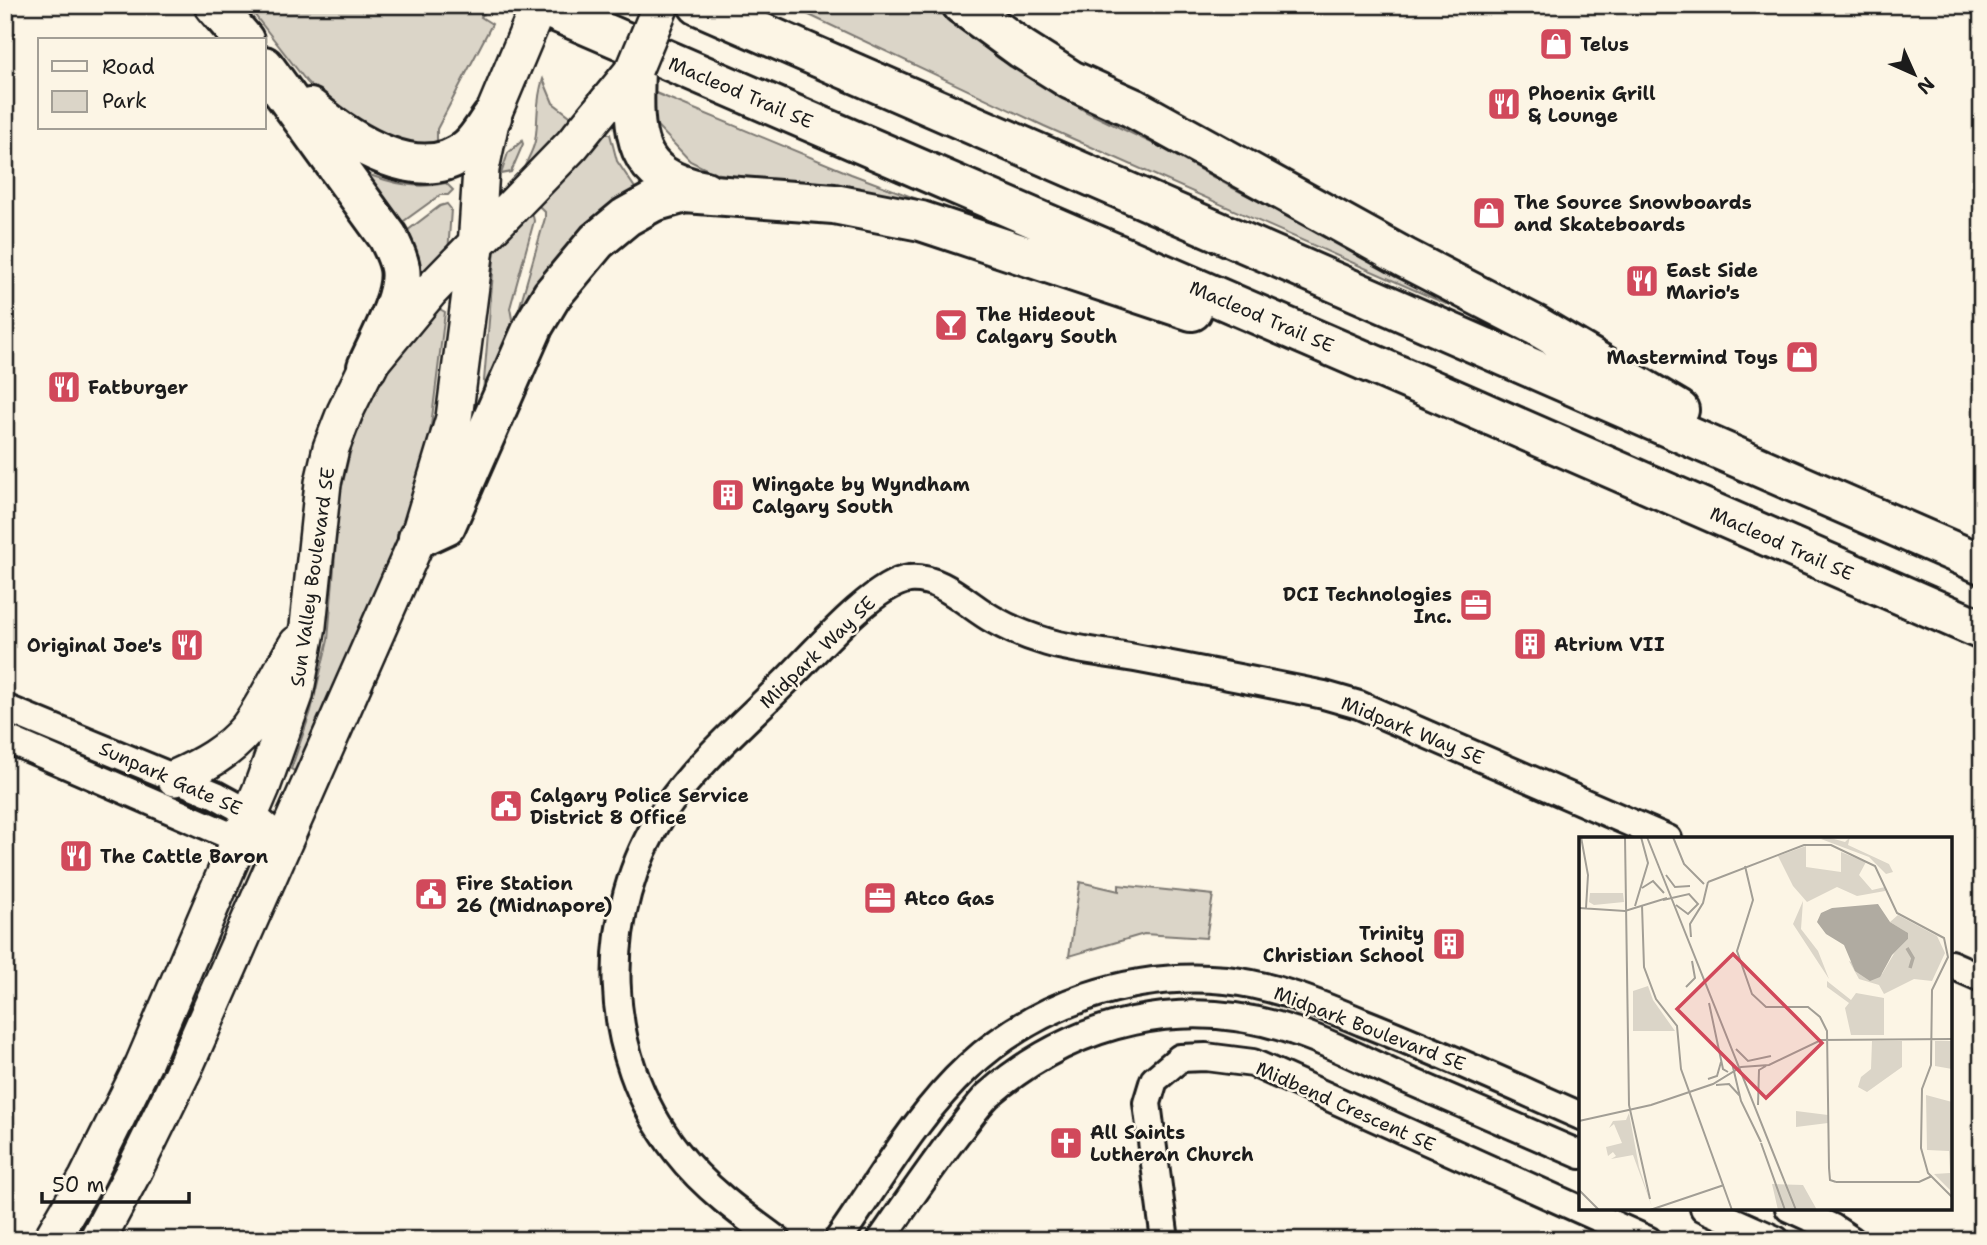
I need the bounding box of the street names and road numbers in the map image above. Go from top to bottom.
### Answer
street label: Macleod Trail SE [665,51,817,134]
street label: Macleod Trail SE [1186,275,1338,358]
street label: Sun Valley Boulevard SE [285,466,340,688]
street label: Macleod Trail SE [1706,501,1858,586]
street label: Midpark Way SE [754,590,881,714]
street label: Midpark Way SE [1338,690,1488,771]
street label: Sunpark Gate SE [95,736,246,821]
street label: Midpark Boulevard SE [1270,980,1469,1077]
street label: Midbend Crescent SE [1252,1056,1440,1157]

